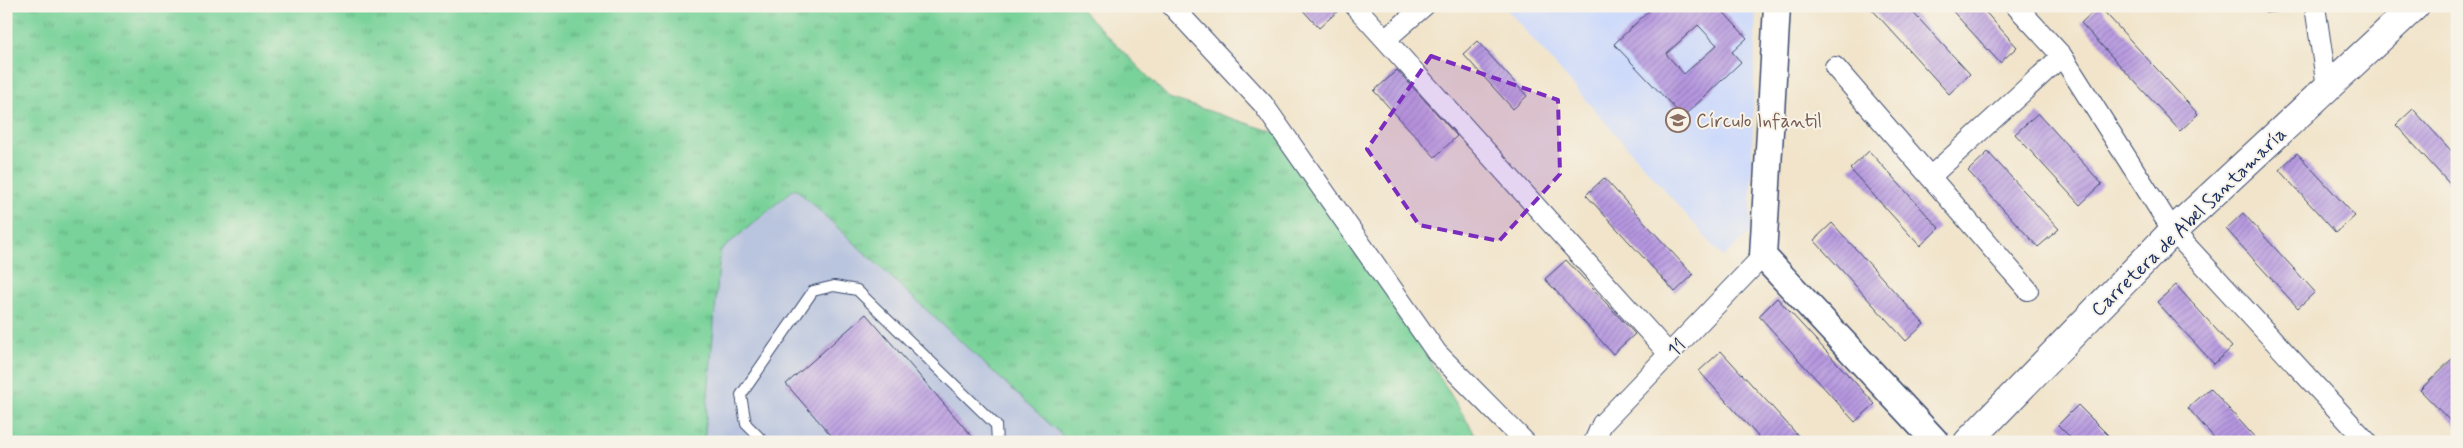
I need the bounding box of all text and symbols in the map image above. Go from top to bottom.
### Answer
school or university icon: Círculo Infantil [1665,107,1691,133]
place label: Círculo Infantil [1696,109,1822,134]
street label: Carretera de Abel Santamaría [2086,122,2292,322]
street label: 11 [1662,333,1692,363]

